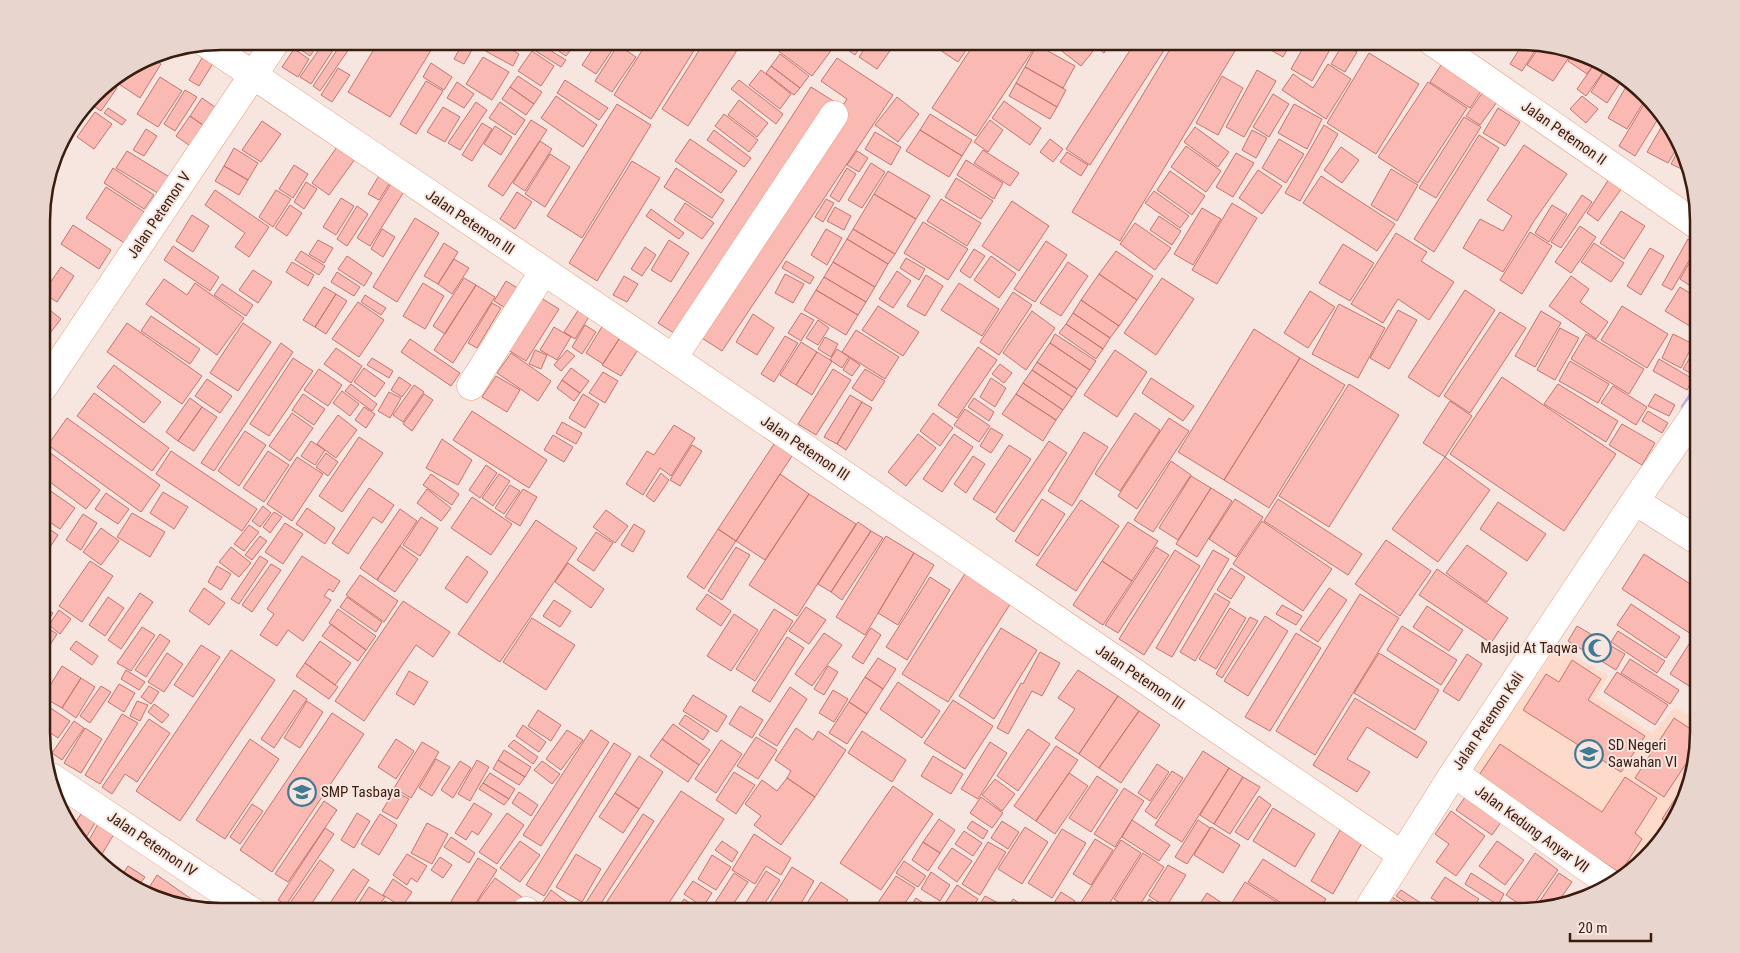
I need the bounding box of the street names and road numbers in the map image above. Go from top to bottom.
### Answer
street label: Jalan Petemon II [1518,97,1610,169]
street label: Jalan Petemon V [123,168,195,262]
street label: Jalan Petemon III [422,186,518,258]
street label: Jalan Petemon III [757,412,853,484]
street label: Jalan Petemon III [1092,641,1188,713]
street label: Jalan Petemon Kali [1449,669,1527,773]
street label: Jalan Kedung Anyar VII [1471,782,1593,876]
street label: Jalan Petemon IV [104,807,201,881]

